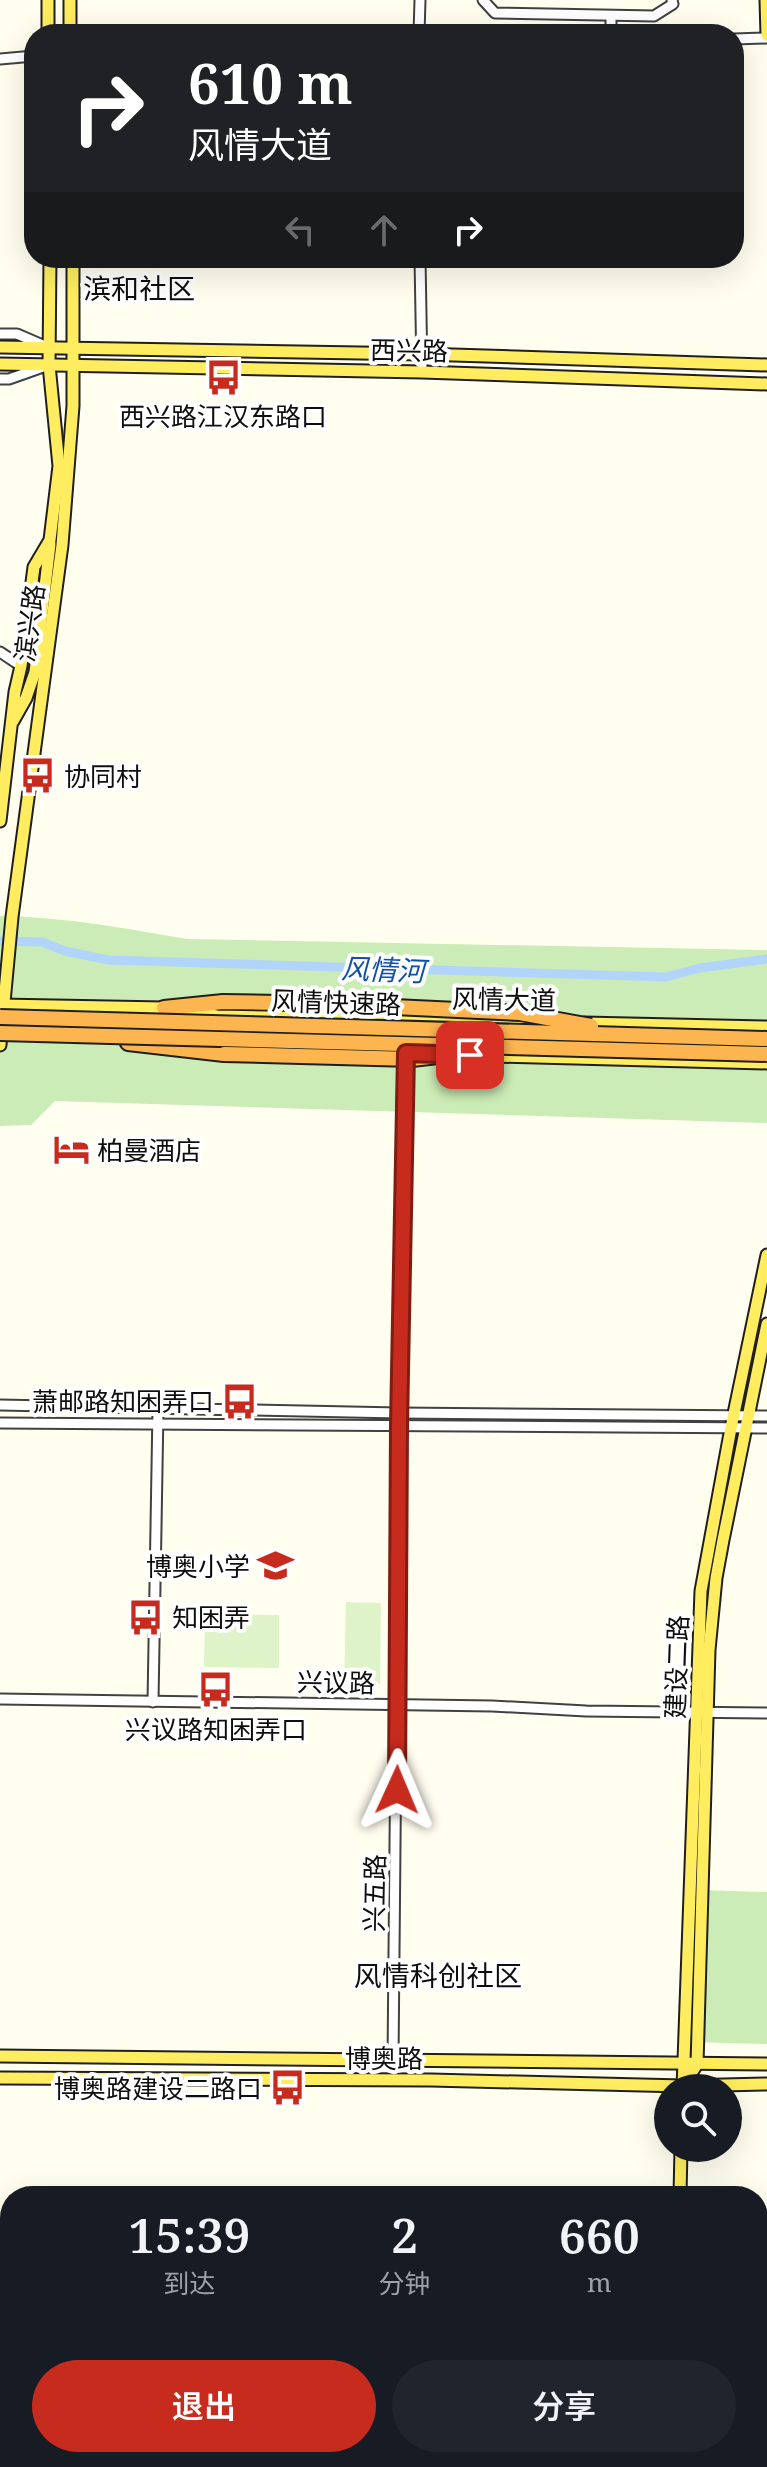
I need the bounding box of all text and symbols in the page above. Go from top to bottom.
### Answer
text: 610 m [188,44,353,120]
icon: right [56,56,160,160]
text: 风情大道 [188,120,332,169]
icon: left [278,208,322,252]
icon: ahead [362,208,406,252]
icon: right [446,208,490,252]
district label: 滨和社区 [83,269,195,307]
street label: 西兴路 [370,331,448,369]
bus stop icon: 西兴路江汉东路口 [204,358,242,396]
place label: 西兴路江汉东路口 [119,398,327,434]
street label: 滨兴路 [6,582,52,664]
bus stop icon: 协同村 [19,757,57,795]
place label: 协同村 [64,758,142,794]
water label: 风情河 [340,949,431,990]
street label: 风情大道 [452,980,556,1018]
street label: 风情快速路 [270,982,402,1022]
pin [436,1021,504,1089]
icon: arrive [448,1033,492,1077]
hotel icon: 柏曼酒店 [52,1131,90,1169]
place label: 柏曼酒店 [97,1132,201,1168]
bus stop icon: 萧邮路知困弄口 [221,1382,259,1420]
place label: 萧邮路知困弄口 [32,1383,214,1419]
school or university icon: 博奥小学 [257,1547,295,1585]
place label: 博奥小学 [146,1548,250,1584]
bus stop icon: 知困弄 [127,1598,165,1636]
place label: 知困弄 [172,1599,250,1635]
street label: 建设二路 [656,1614,696,1720]
street label: 兴议路 [297,1663,375,1701]
bus stop icon: 兴议路知困弄口 [197,1671,235,1709]
place label: 兴议路知困弄口 [125,1711,307,1747]
position arrow [355,1748,439,1832]
street label: 兴五路 [355,1854,393,1932]
district label: 风情科创社区 [354,1956,522,1994]
street label: 博奥路 [345,2040,423,2076]
bus stop icon: 博奥路建设二路口 [269,2069,307,2107]
place label: 博奥路建设二路口 [54,2070,262,2106]
map controls [654,2074,742,2162]
button: search [654,2074,742,2162]
text: 15:39 [128,2202,250,2267]
text: 2 [391,2202,418,2267]
text: 660 [559,2203,640,2268]
text: m [587,2264,612,2300]
text: 到达 [163,2265,215,2301]
text: 分钟 [379,2265,431,2301]
button: 退出 [32,2360,376,2452]
button: 分享 [392,2360,736,2452]

